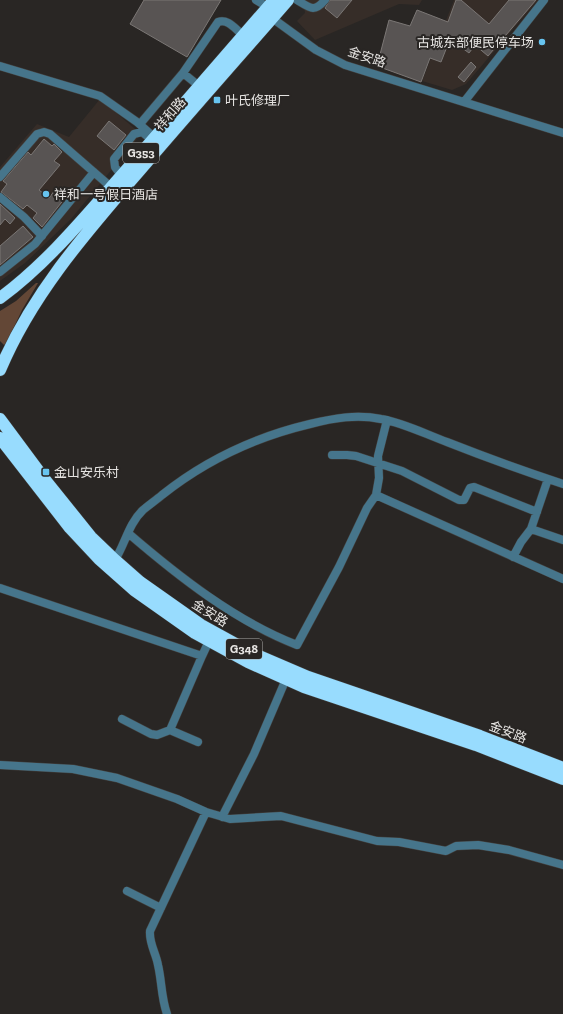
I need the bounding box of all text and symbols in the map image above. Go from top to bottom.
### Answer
place label: 古城东部便民停车场 [417,35,534,50]
marker: 古城东部便民停车场 [537,37,547,47]
street label: 金安路 [346,44,388,70]
place label: 叶氏修理厂 [225,93,290,108]
street label: 祥和路 [152,94,188,134]
marker: 叶氏修理厂 [212,95,222,105]
road number: G353 [123,143,159,163]
place label: 祥和一号假日酒店 [54,187,158,202]
marker: 祥和一号假日酒店 [41,189,51,199]
place label: 金山安乐村 [54,465,119,480]
marker: 金山安乐村 [41,467,51,477]
street label: 金安路 [189,596,231,630]
road number: G348 [226,639,262,659]
street label: 金安路 [487,718,529,746]

